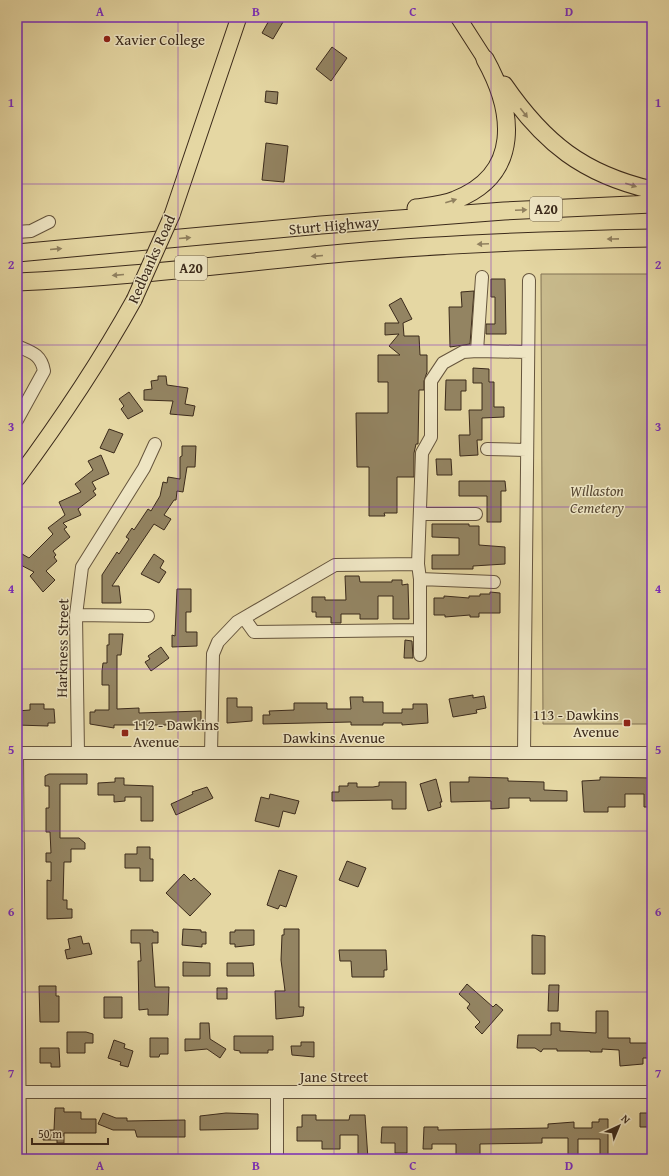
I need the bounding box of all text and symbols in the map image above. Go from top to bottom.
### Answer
text: A [96,2,105,21]
text: B [252,2,260,21]
text: C [409,2,417,21]
text: D [565,2,573,21]
place label: Xavier College [115,29,205,50]
marker: Xavier College [102,34,112,44]
text: 1 [8,93,14,112]
text: 1 [655,93,661,112]
one-way arrow [520,108,529,119]
one-way arrow [625,182,637,188]
road number: A20 [530,197,562,221]
one-way arrow [445,198,457,204]
one-way arrow [515,207,527,214]
street label: Redbanks Road [122,211,180,307]
street label: Sturt Highway [288,211,381,239]
one-way arrow [179,234,191,241]
one-way arrow [607,235,619,242]
one-way arrow [477,240,489,247]
one-way arrow [50,246,62,253]
one-way arrow [311,252,323,259]
text: 2 [8,255,15,274]
text: 2 [655,255,662,274]
road number: A20 [175,256,207,280]
one-way arrow [112,271,124,278]
text: 3 [8,417,14,436]
text: 3 [655,417,661,436]
park label: Willaston Cemetery [570,480,624,518]
text: 4 [8,579,15,598]
text: 4 [655,579,662,598]
street label: Harkness Street [51,597,73,698]
place label: 113 - Dawkins Avenue [533,704,619,742]
place label: 112 - Dawkins Avenue [133,714,219,752]
marker: 113 - Dawkins Avenue [622,718,632,728]
street label: Dawkins Avenue [283,727,385,748]
marker: 112 - Dawkins Avenue [120,728,130,738]
text: 5 [8,740,15,759]
text: 5 [655,740,662,759]
text: 6 [8,902,15,921]
text: 6 [655,902,662,921]
text: 7 [8,1064,15,1083]
text: 7 [655,1064,662,1083]
street label: Jane Street [298,1066,369,1087]
north arrow [599,1106,639,1146]
text: N [618,1110,635,1128]
scale bar [32,1120,108,1146]
text: 50 m [38,1125,62,1142]
text: A [96,1156,105,1175]
text: B [252,1156,260,1175]
text: C [409,1156,417,1175]
text: D [565,1156,573,1175]

